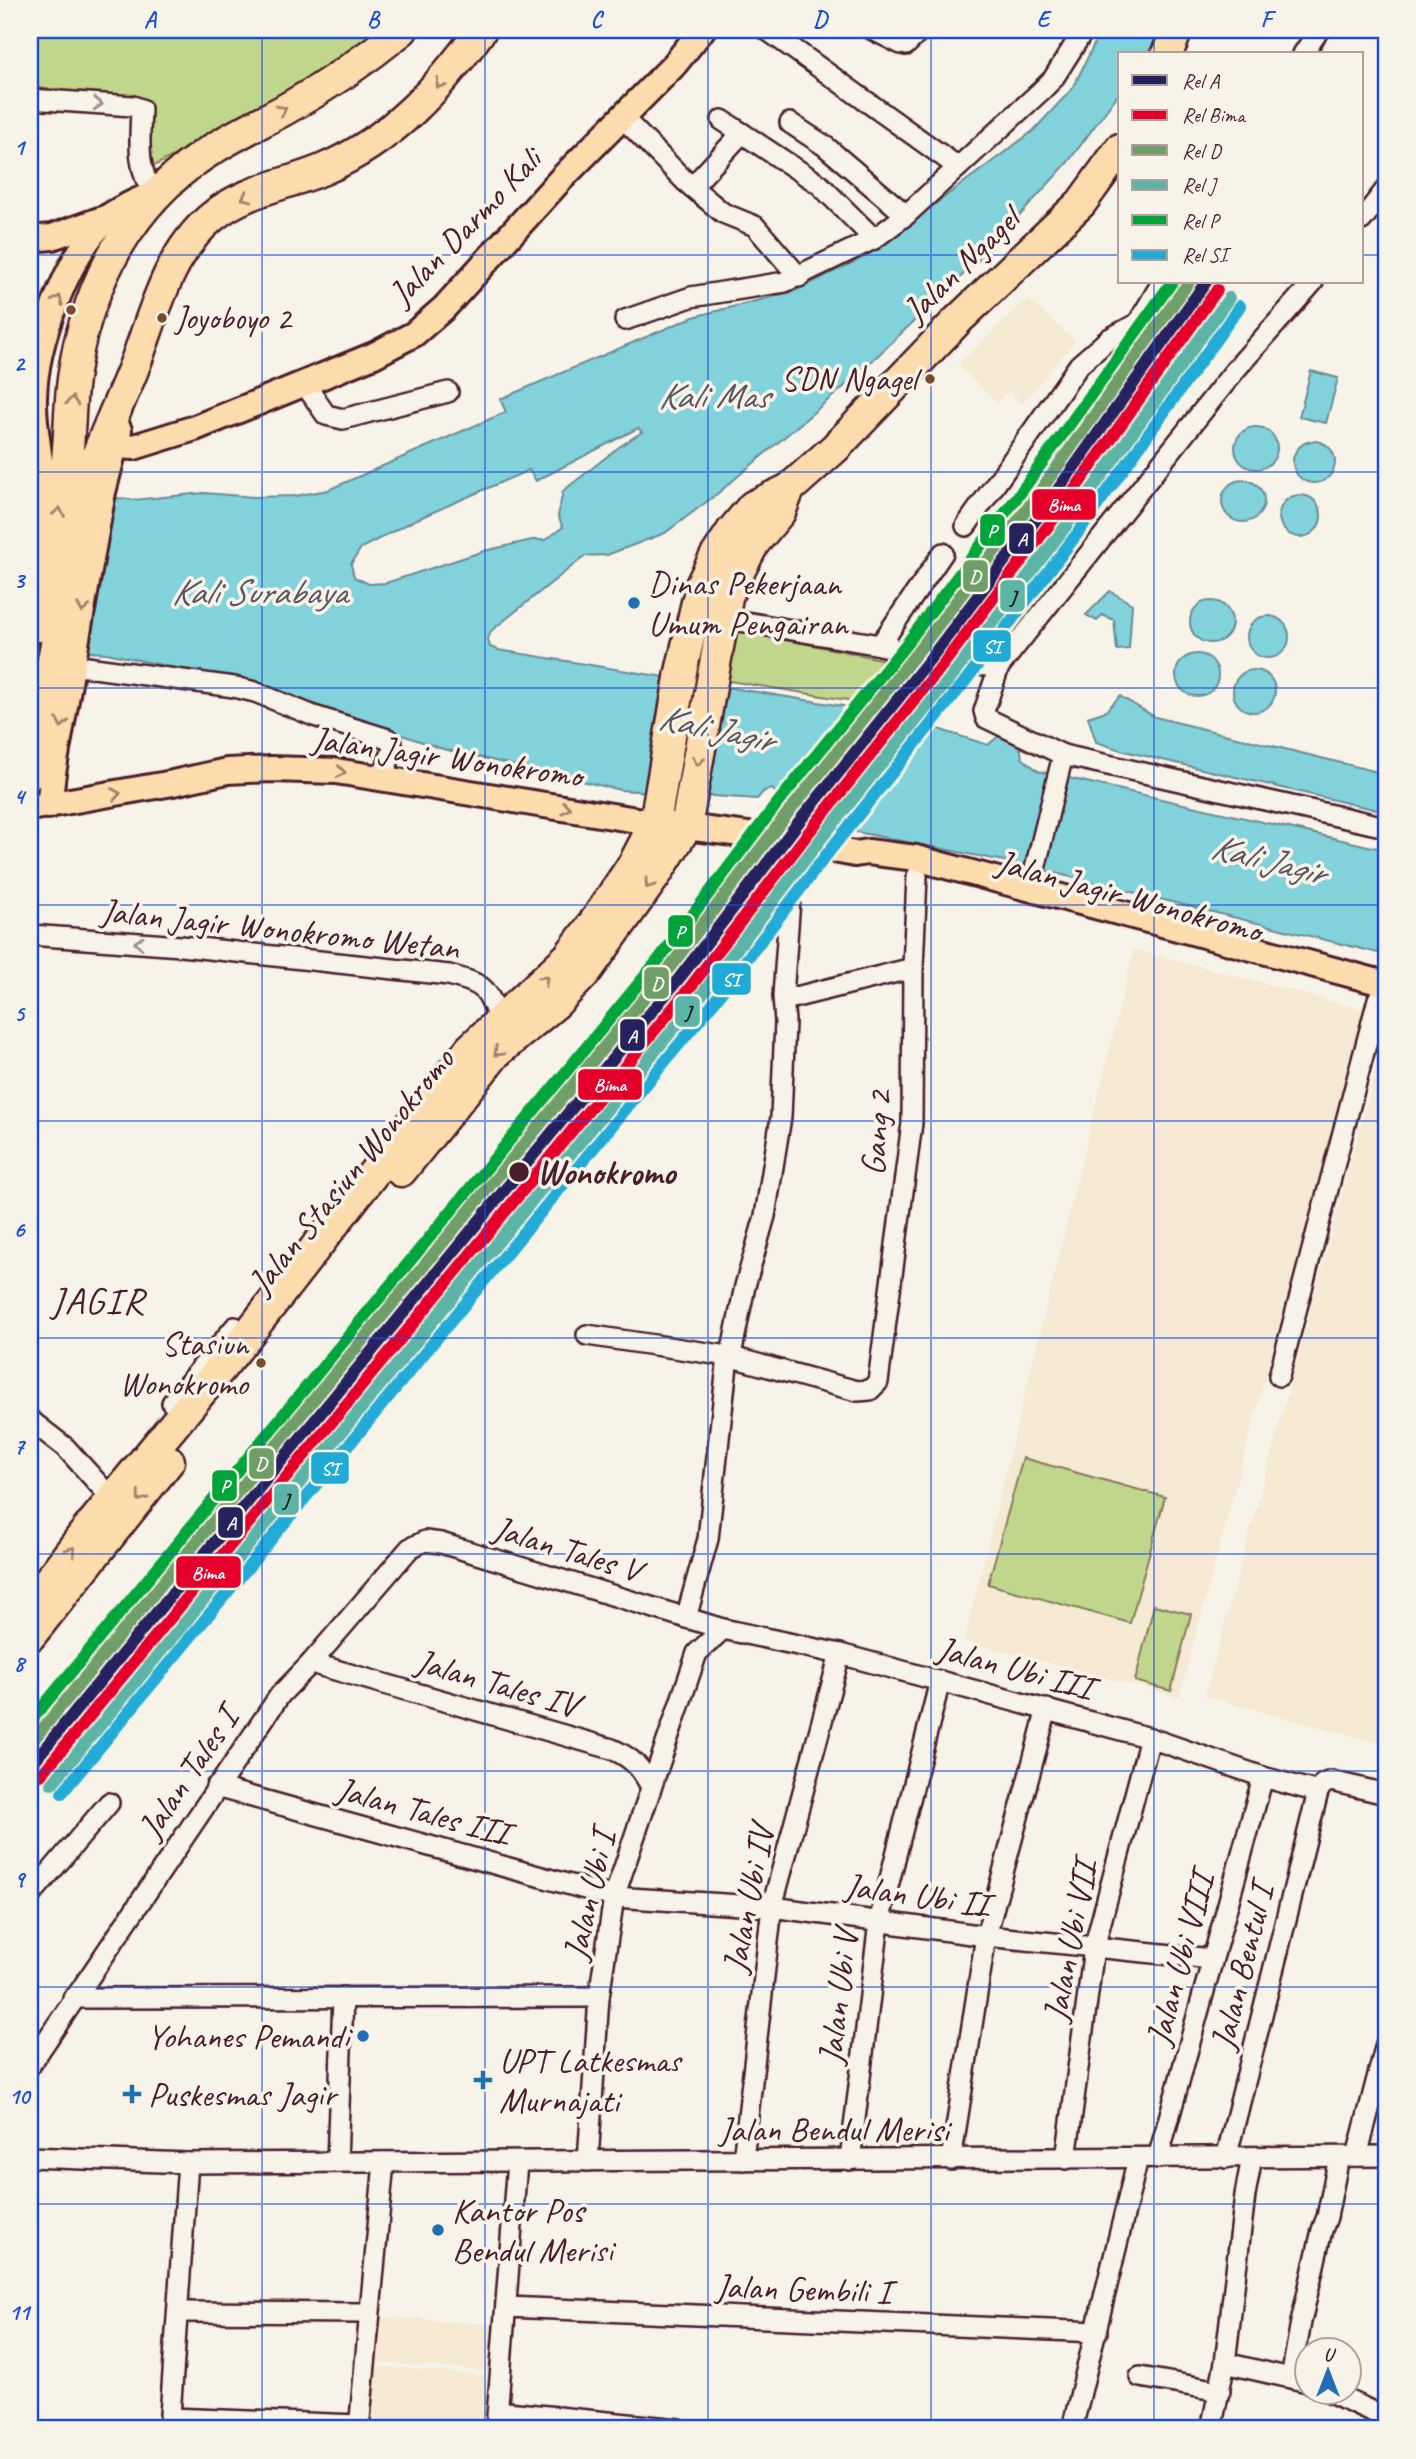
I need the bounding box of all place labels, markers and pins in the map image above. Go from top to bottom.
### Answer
place label: Joyoboyo 2 [173,297,294,339]
unlabelled marker [64,303,78,317]
marker: Joyoboyo 2 [155,311,169,325]
place label: SDN Ngagel [781,358,922,400]
marker: SDN Ngagel [923,372,937,386]
place label: Dinas Pekerjaan Umum Pengairan [648,561,850,646]
marker: Dinas Pekerjaan Umum Pengairan [626,595,642,611]
place label: Wonokromo [537,1150,678,1195]
marker: Wonokromo [507,1160,531,1184]
place label: Stasiun Wonokromo [120,1323,250,1405]
marker: Stasiun Wonokromo [254,1356,268,1370]
place label: Yohanes Pemandi [147,2014,353,2059]
marker: Yohanes Pemandi [355,2028,371,2044]
place label: UPT Latkesmas Murnajati [499,2038,683,2123]
marker: UPT Latkesmas Murnajati [473,2070,493,2090]
place label: Puskesmas Jagir [148,2072,339,2117]
marker: Puskesmas Jagir [122,2084,142,2104]
place label: Kantor Pos Bendul Merisi [452,2188,617,2273]
marker: Kantor Pos Bendul Merisi [430,2222,446,2238]

